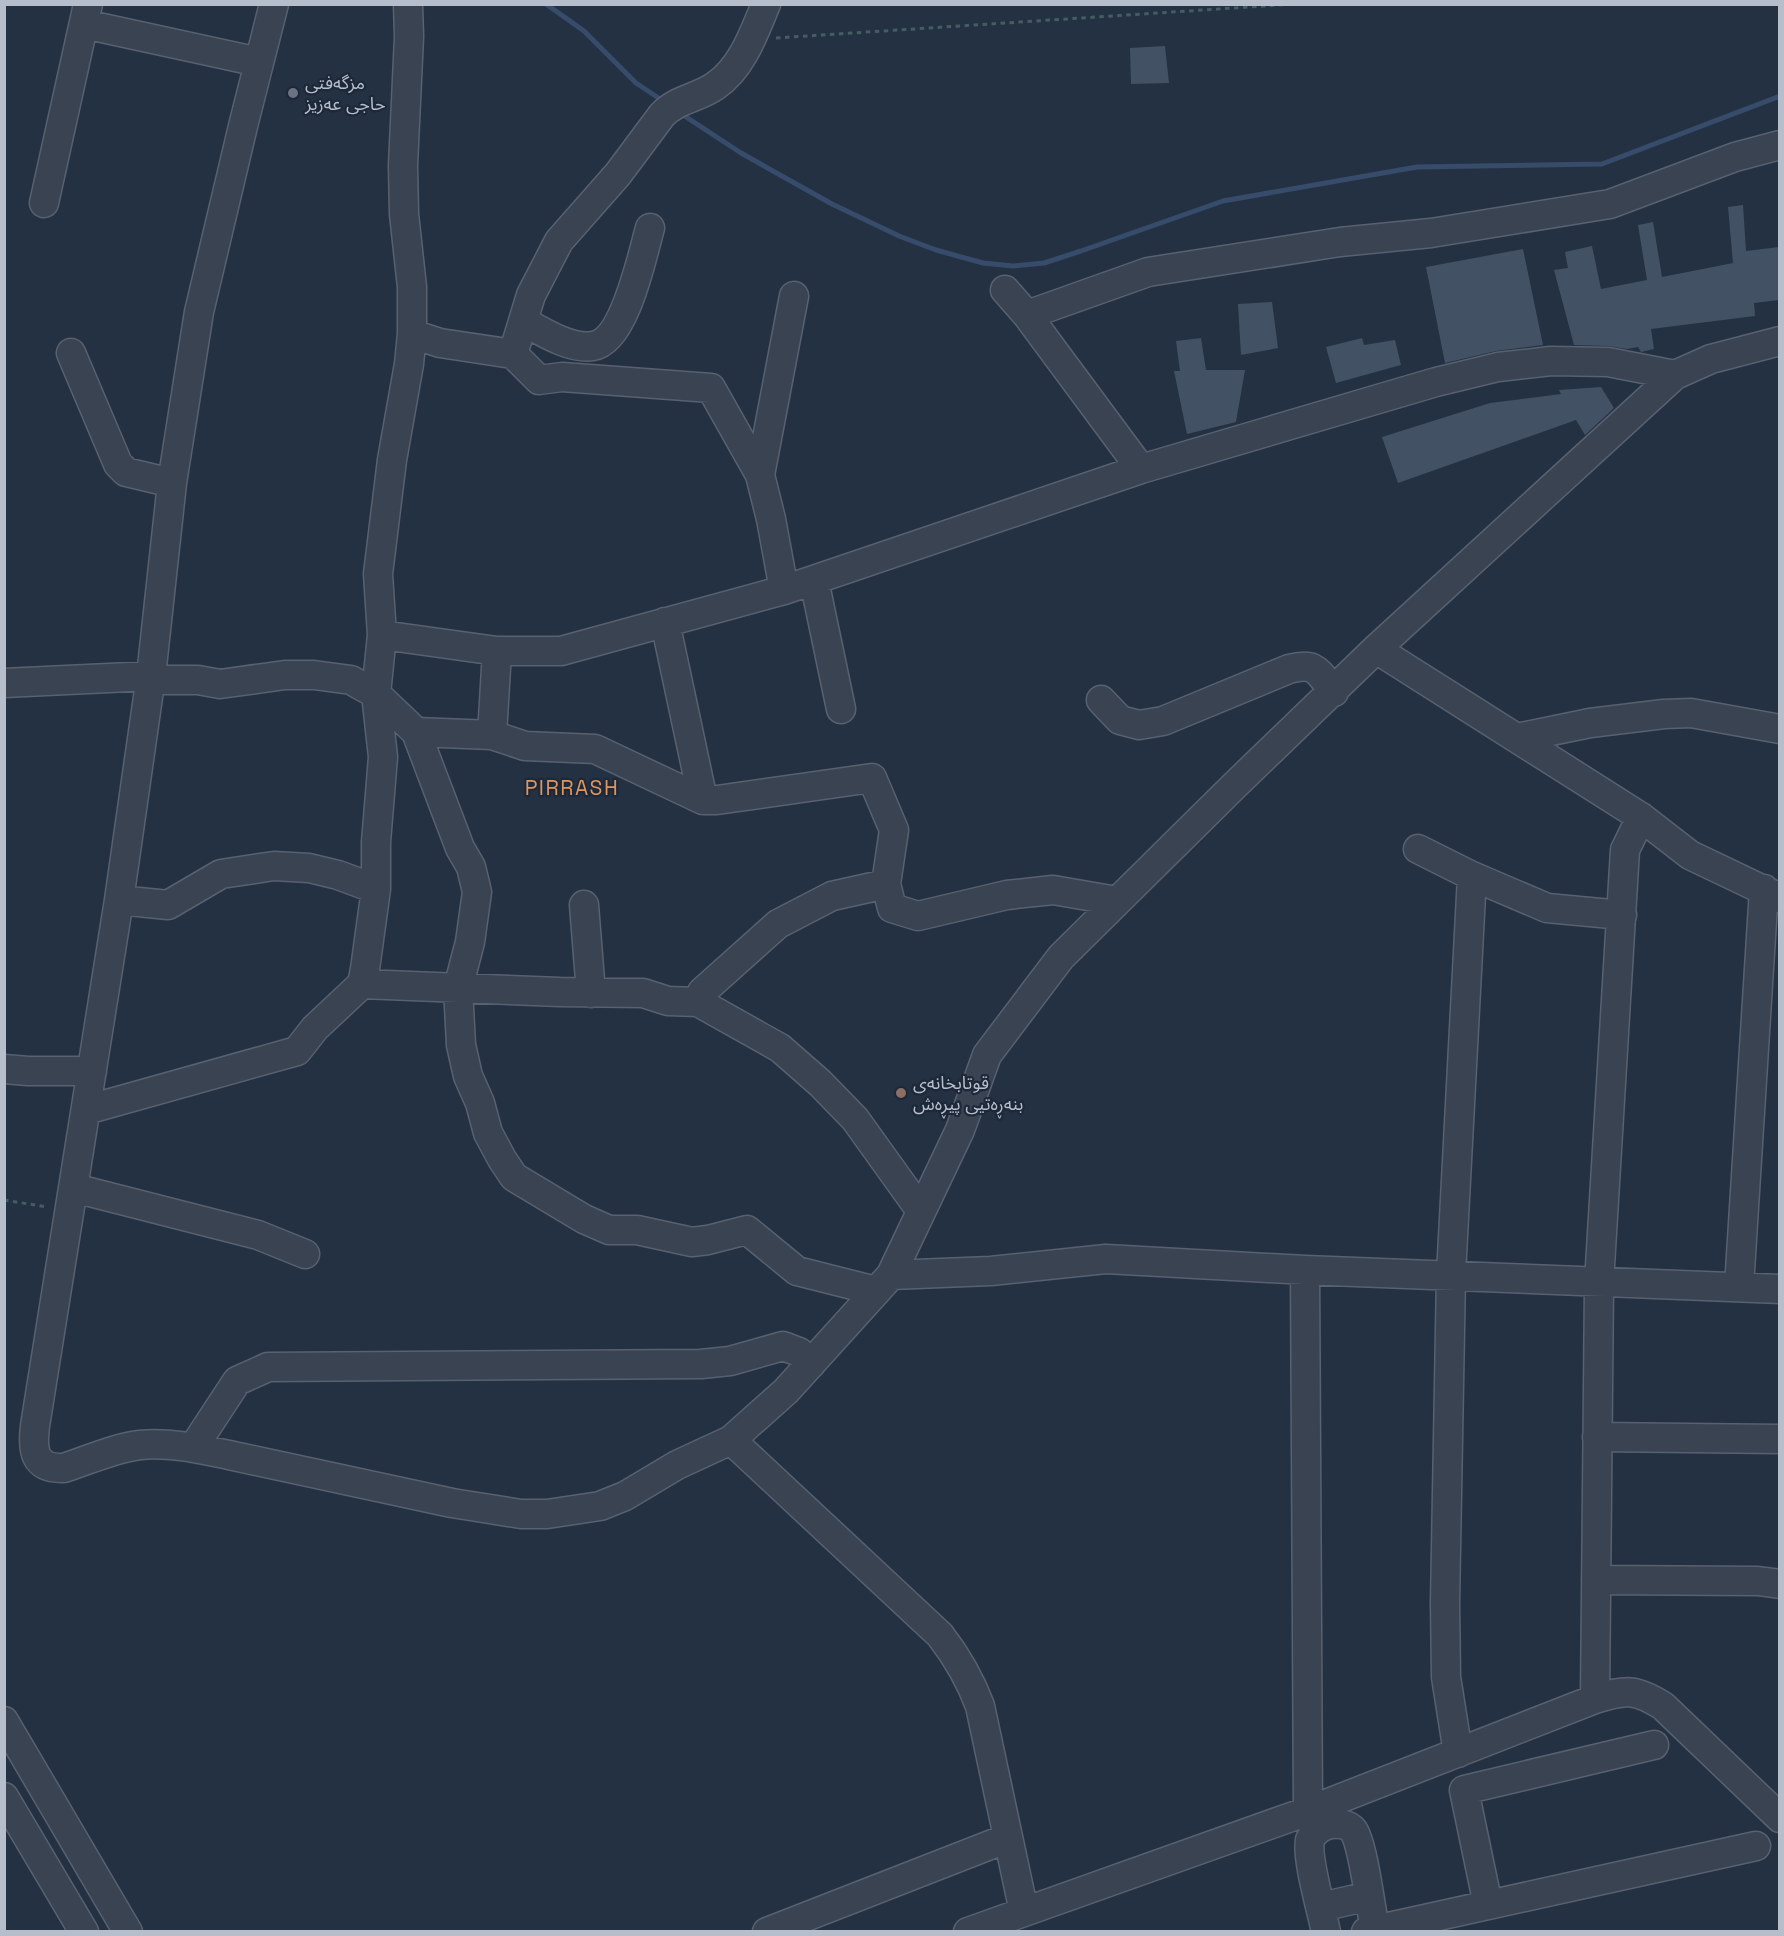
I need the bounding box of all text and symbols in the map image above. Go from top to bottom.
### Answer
place label: مزگەفتی حاجی عەزیز [304,71,386,115]
marker: مزگەفتی حاجی عەزیز [286,86,300,100]
district label: PIRRASH [525,774,619,801]
place label: قوتابخانەی بنەڕەتیی پیڕەش [913,1071,1023,1119]
marker: قوتابخانەی بنەڕەتیی پیڕەش [894,1086,908,1100]

